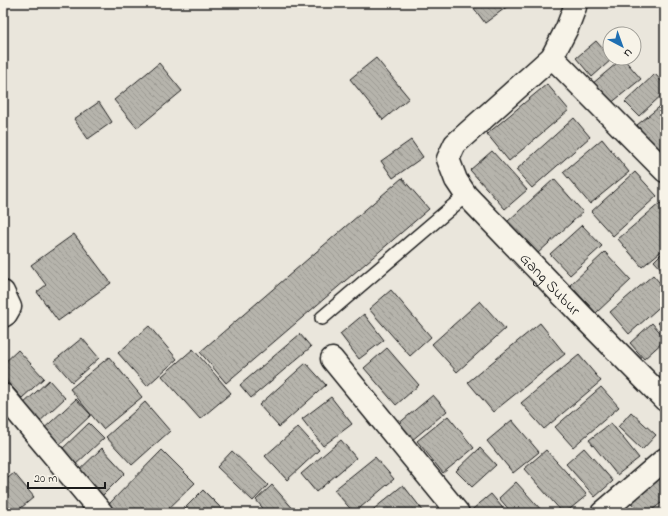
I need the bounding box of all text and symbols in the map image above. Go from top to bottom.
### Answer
north arrow [602,26,642,66]
text: U [620,44,636,61]
street label: Gang Subur [513,248,586,322]
scale bar [28,464,105,490]
text: 20 m [34,470,57,488]

